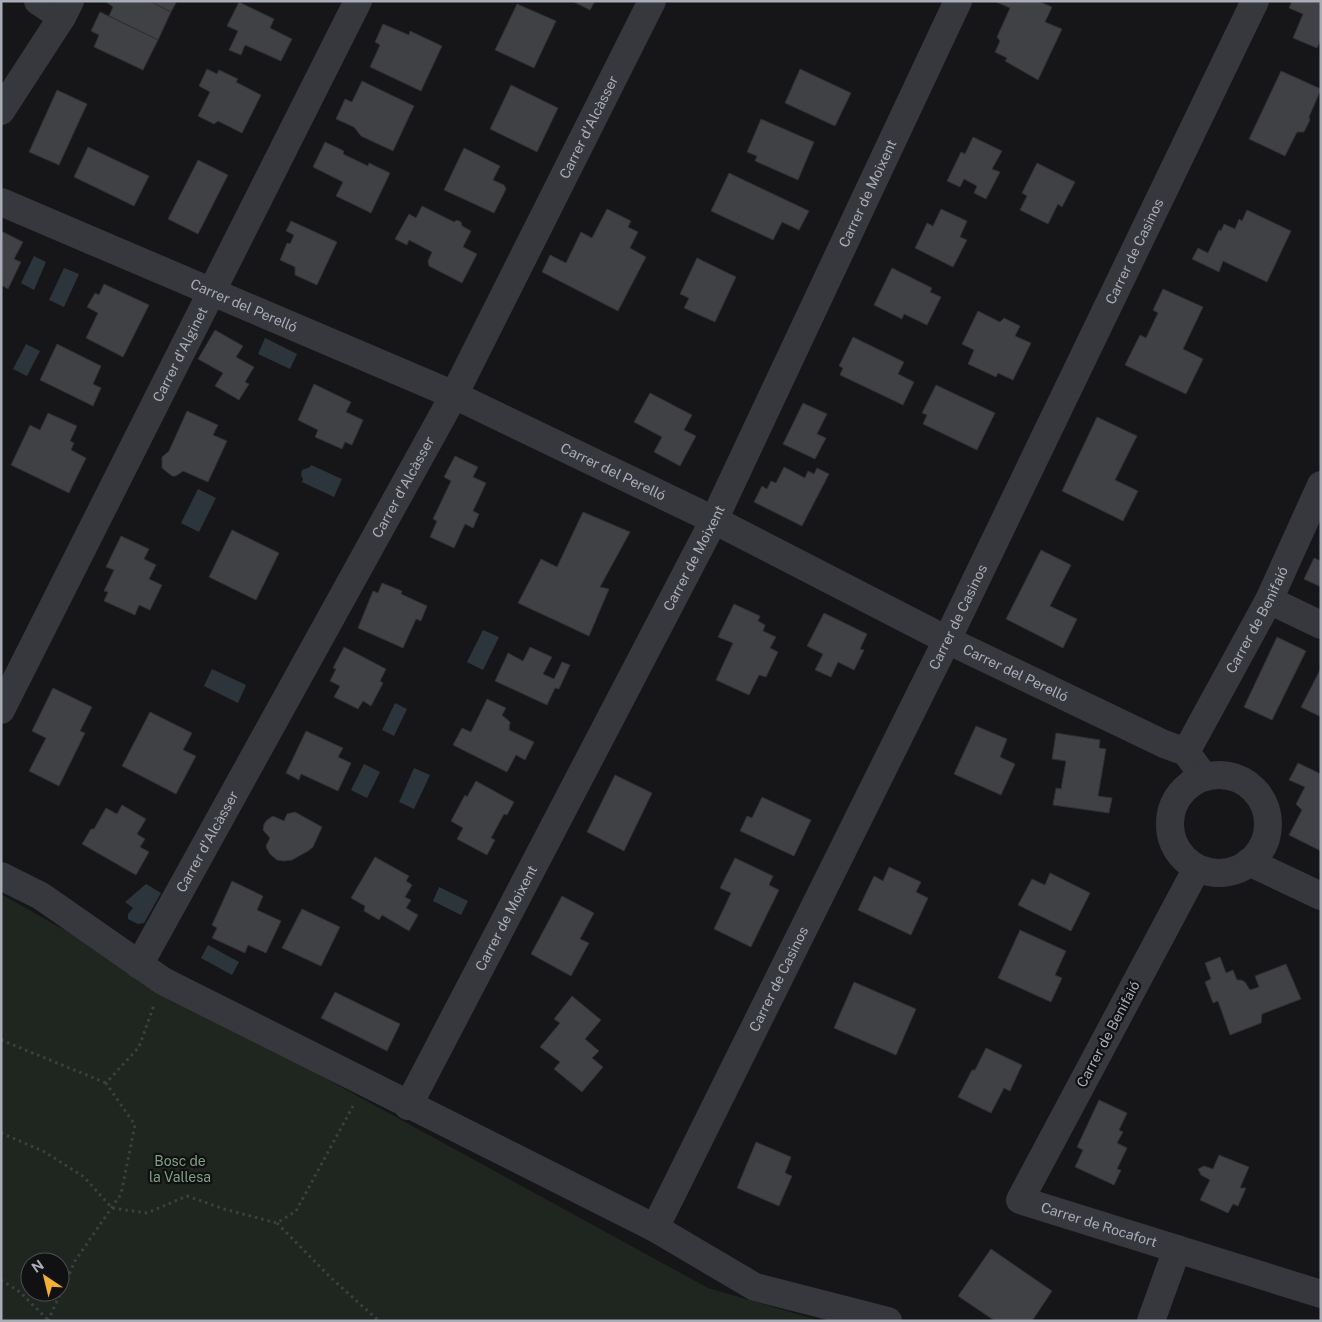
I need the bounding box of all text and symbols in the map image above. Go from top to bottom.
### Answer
street label: Carrer d'Alcàsser [556,73,621,181]
street label: Carrer de Moixent [835,137,900,250]
street label: Carrer de Casinos [1102,196,1167,307]
street label: Carrer del Perelló [188,276,300,335]
street label: Carrer d'Alginet [149,304,211,405]
street label: Carrer d'Alcàsser [369,434,437,541]
street label: Carrer del Perelló [558,439,668,504]
street label: Carrer de Moixent [660,503,728,614]
street label: Carrer de Casinos [926,562,990,672]
street label: Carrer de Benifaió [1223,564,1291,676]
street label: Carrer del Perelló [960,641,1071,705]
street label: Carrer d'Alcàsser [173,788,242,895]
street label: Carrer de Moixent [472,863,540,974]
street label: Carrer de Casinos [746,924,811,1034]
street label: Carrer de Benifaió [1073,978,1143,1090]
park label: Bosc de la Vallesa [149,1153,211,1185]
street label: Carrer de Rocafort [1039,1199,1159,1250]
north arrow [20,1252,70,1302]
text: N [28,1257,47,1276]

